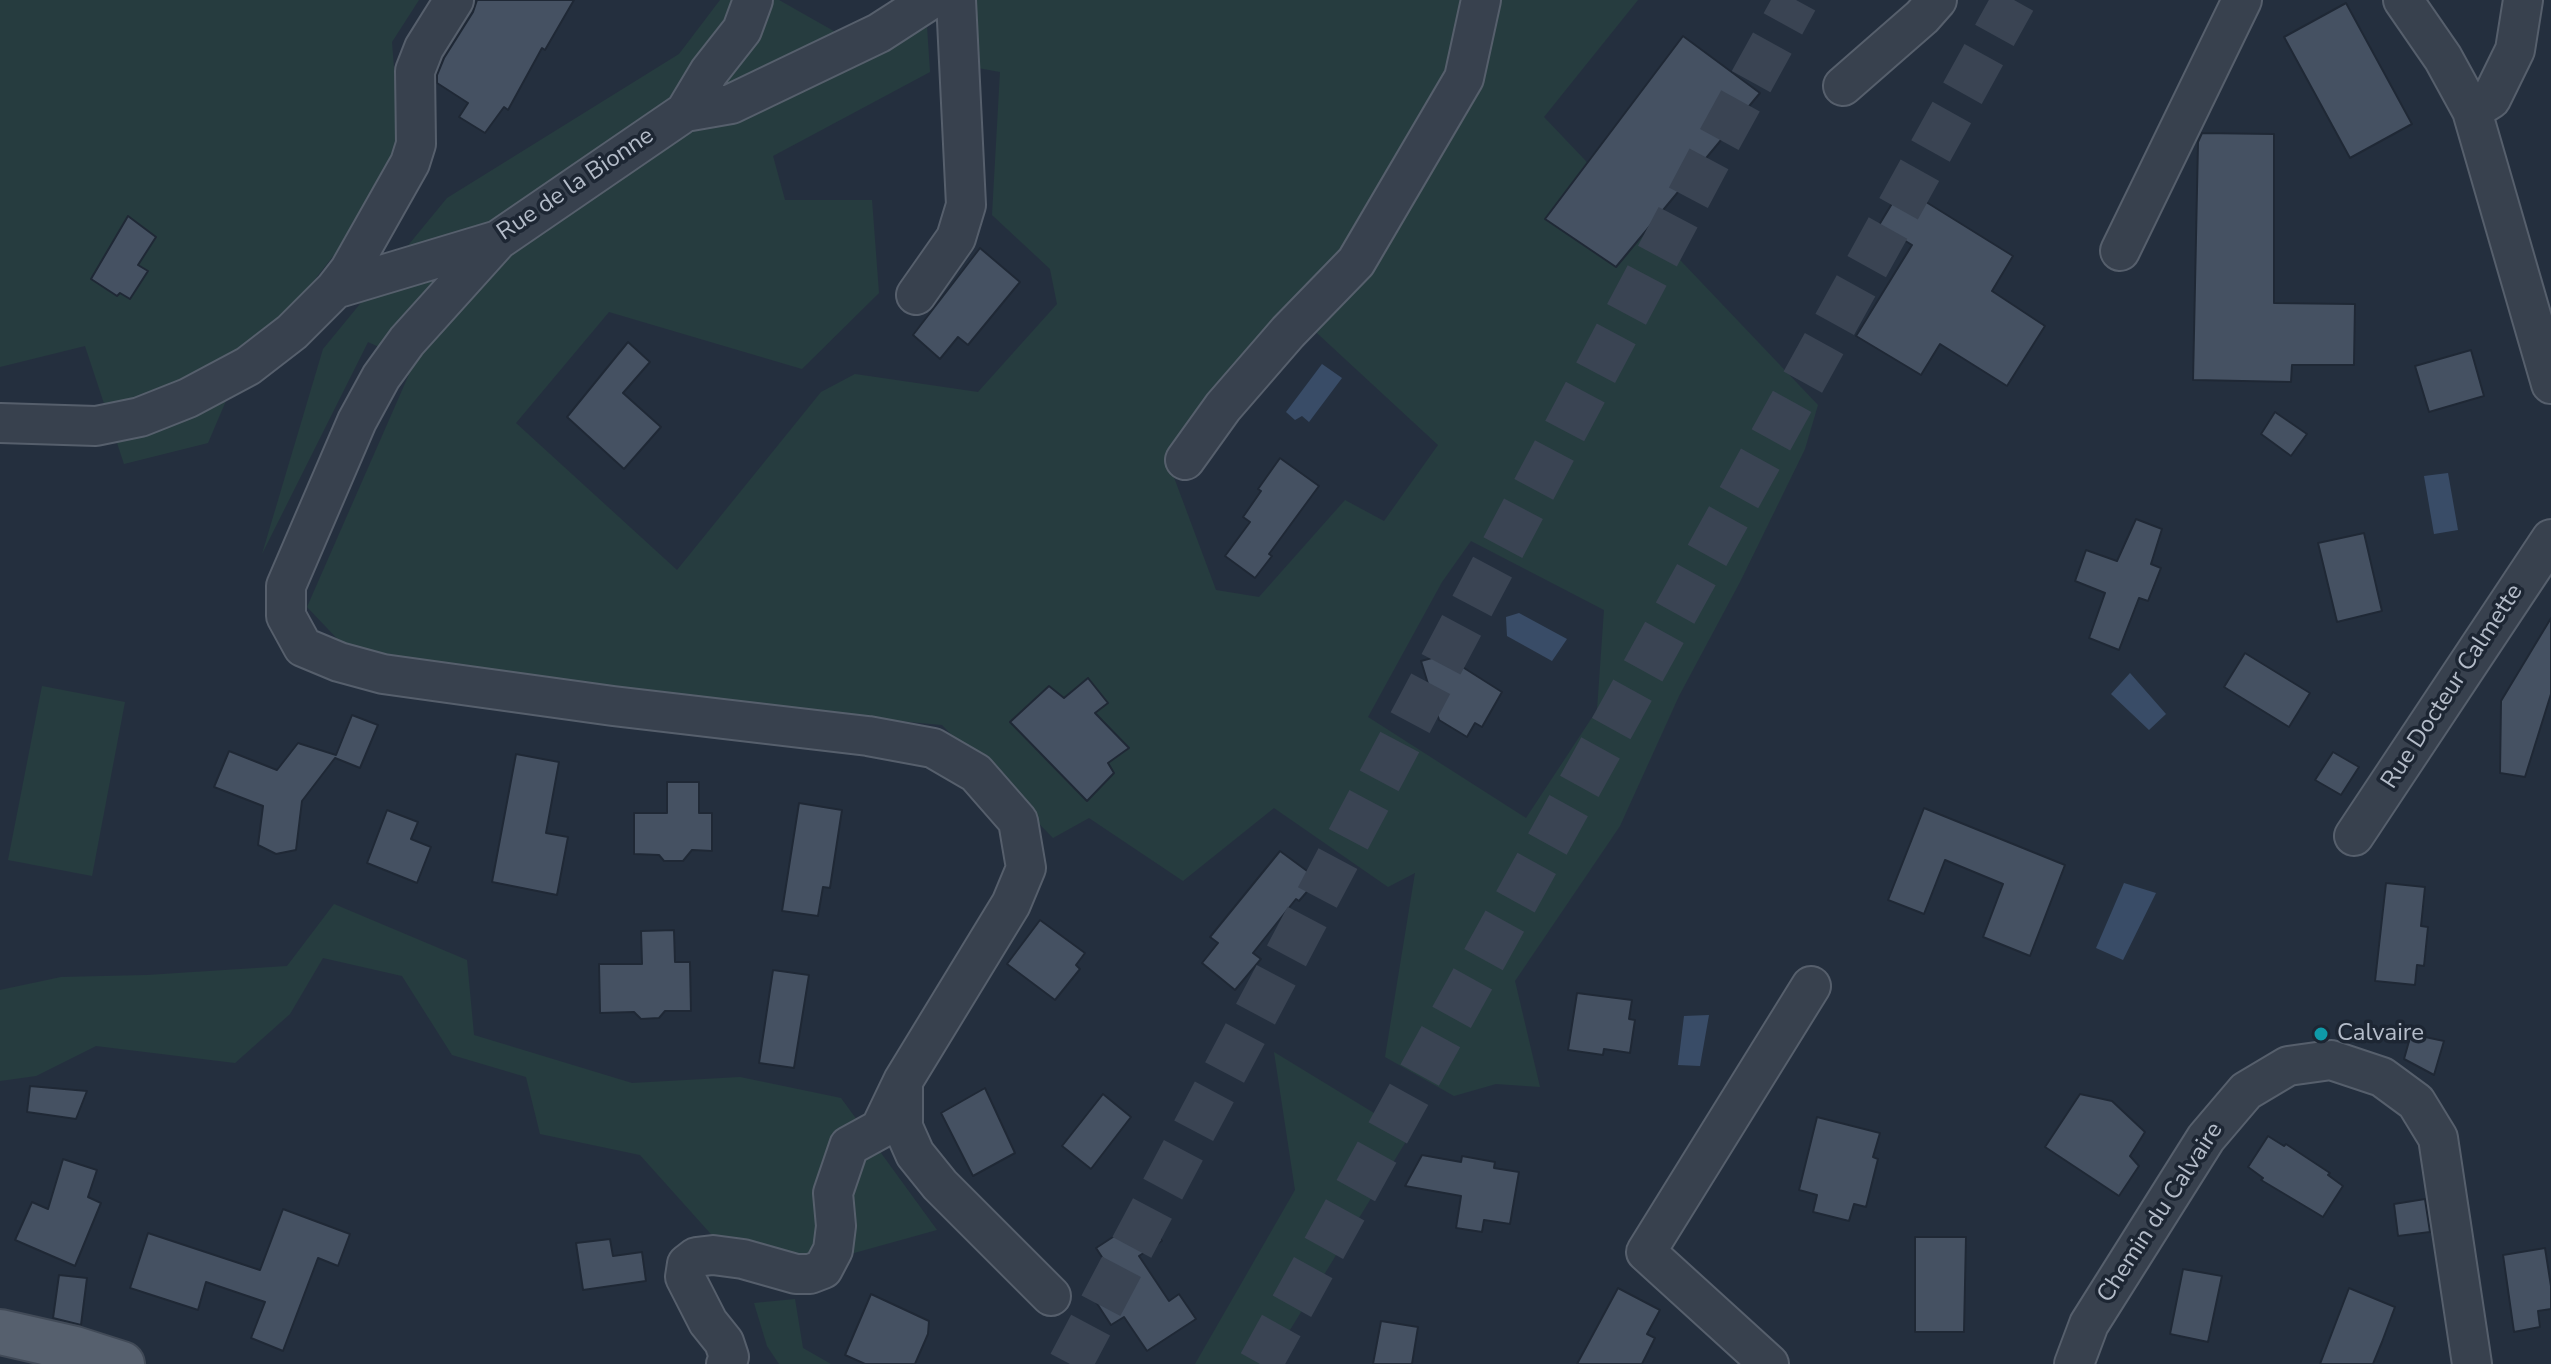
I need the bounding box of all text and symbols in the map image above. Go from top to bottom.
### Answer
street label: Rue de la Bionne [492,122,660,248]
street label: Rue Docteur Calmette [2376,579,2530,795]
place label: Calvaire [2337,1020,2424,1048]
marker: Calvaire [2312,1025,2330,1043]
street label: Chemin du Calvaire [2092,1118,2230,1308]

